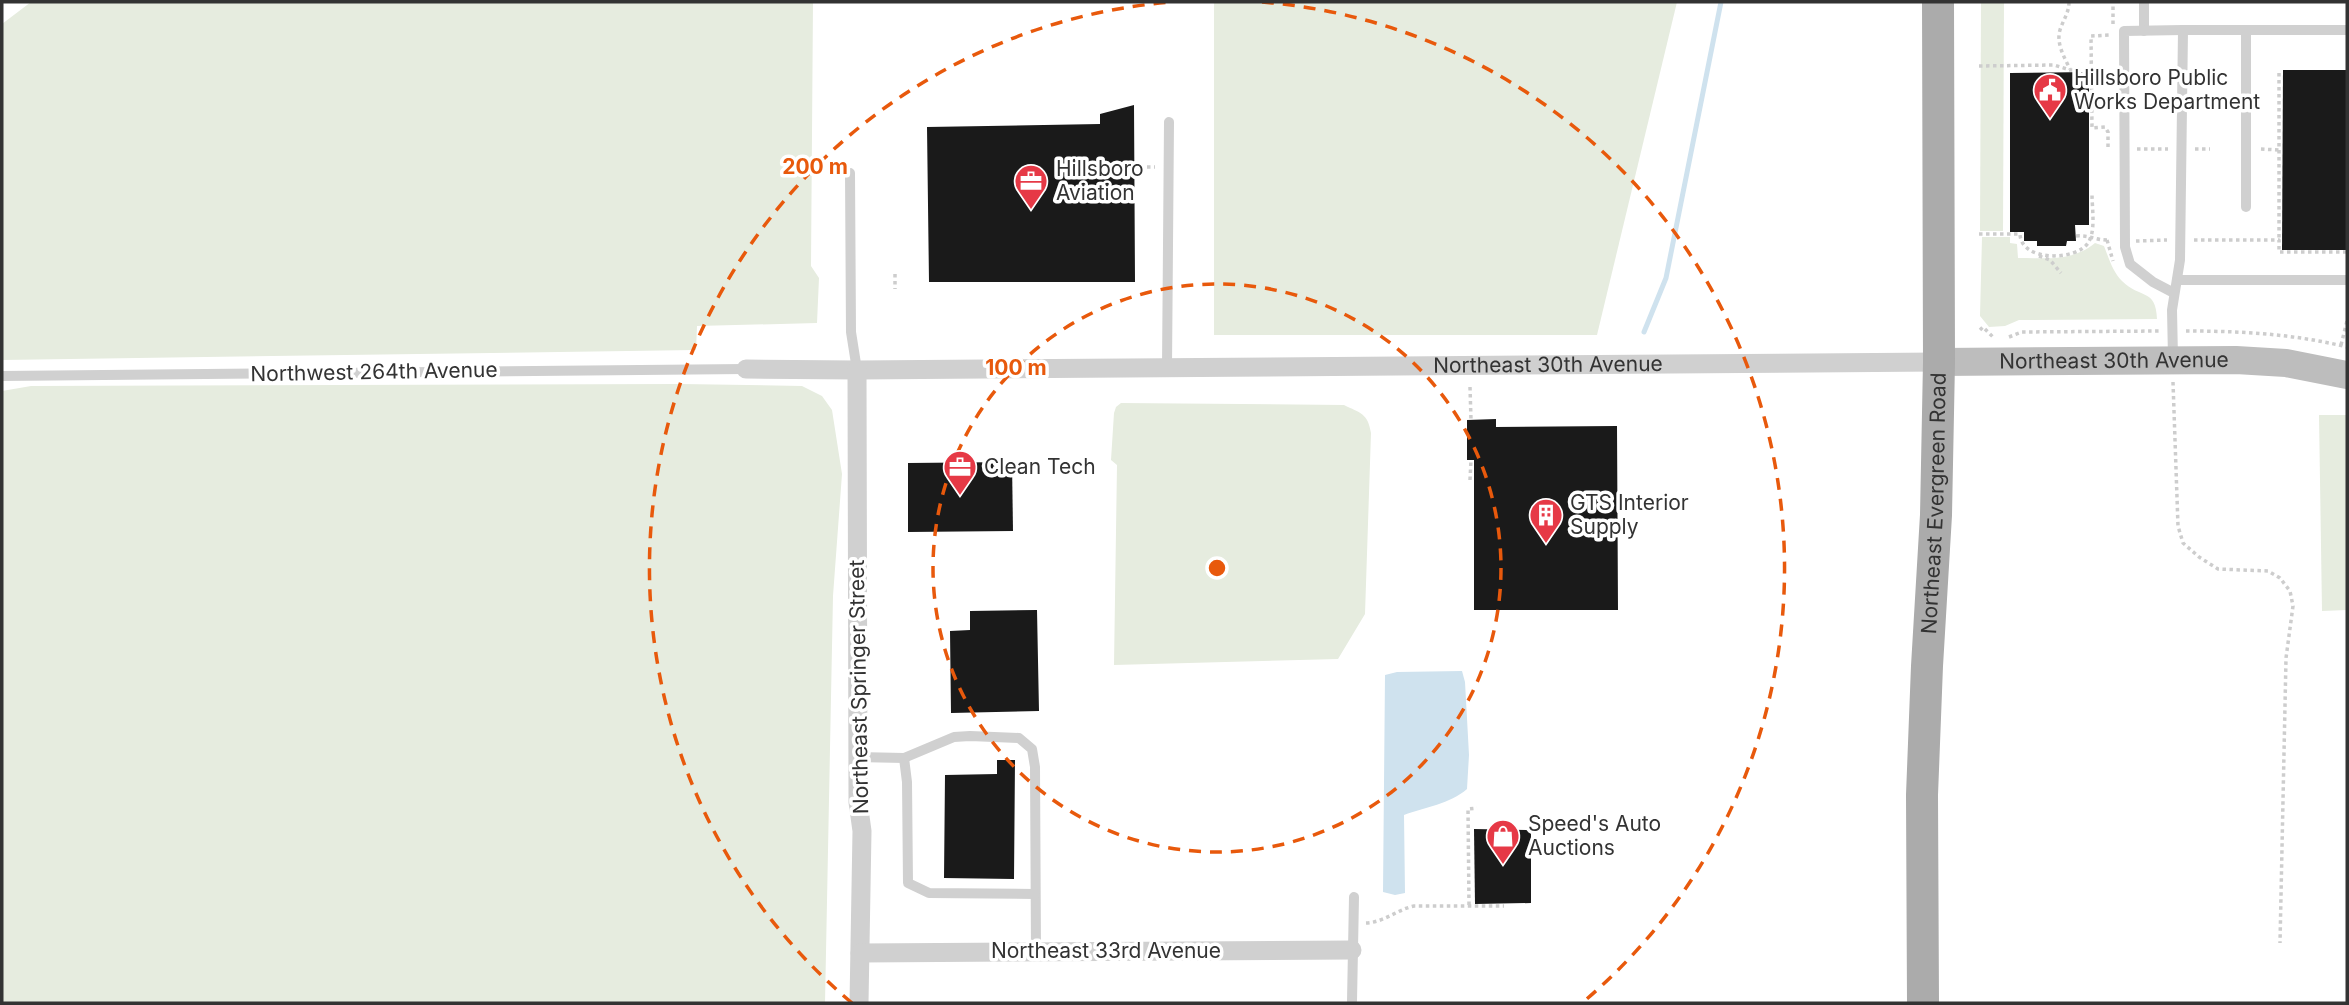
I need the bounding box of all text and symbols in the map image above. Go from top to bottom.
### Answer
place label: Hillsboro Public Works Department [2074,65,2260,114]
public building icon: Hillsboro Public Works Department [2031,71,2069,120]
text: 200 m [782,154,848,179]
place label: Hillsboro Aviation [1056,156,1144,205]
office icon: Hillsboro Aviation [1012,162,1050,211]
street label: Northeast 30th Avenue [1999,347,2229,374]
street label: Northeast 30th Avenue [1433,351,1663,378]
text: 100 m [985,355,1047,380]
street label: Northwest 264th Avenue [250,357,498,386]
street label: Northeast Evergreen Road [1916,372,1951,635]
office icon: Clean Tech [941,448,979,497]
place label: Clean Tech [984,454,1096,479]
place label: GTS Interior Supply [1570,490,1689,539]
building icon: GTS Interior Supply [1527,496,1565,545]
centre of rings [1205,556,1229,580]
street label: Northeast Springer Street [844,560,873,814]
place label: Speed's Auto Auctions [1528,811,1661,860]
shop icon: Speed's Auto Auctions [1484,817,1522,866]
street label: Northeast 33rd Avenue [991,938,1221,963]

